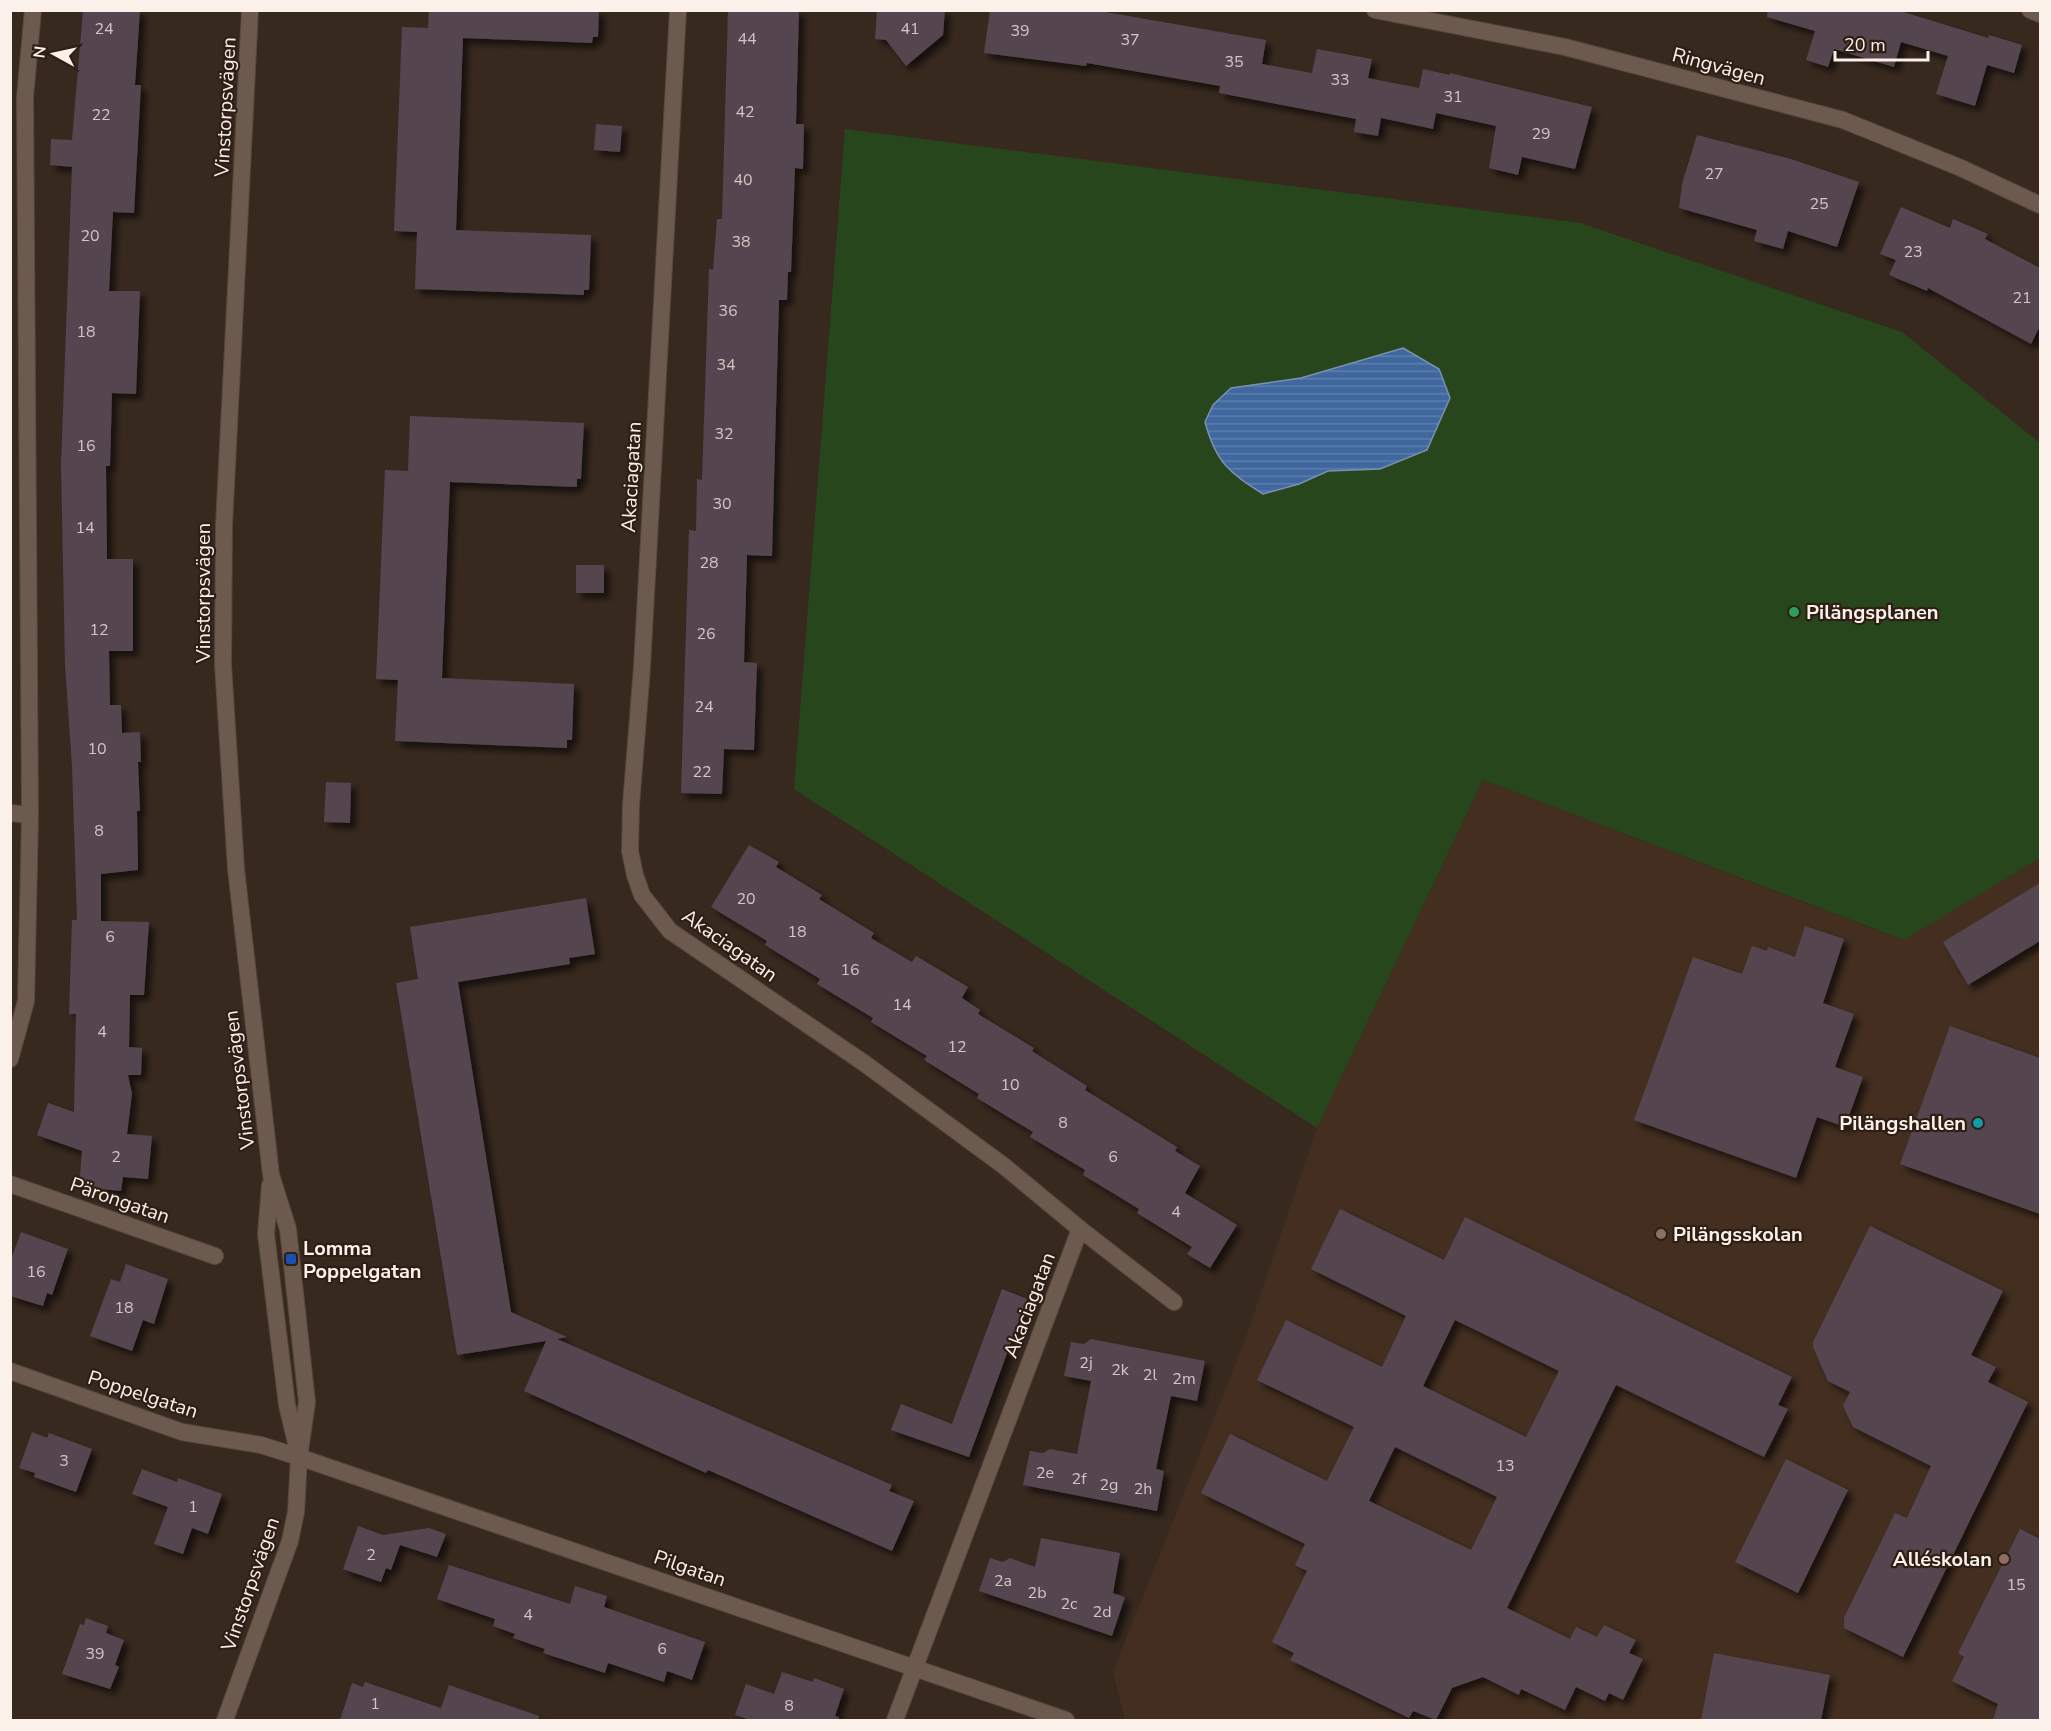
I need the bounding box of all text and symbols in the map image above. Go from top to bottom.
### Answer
house number: 24 [94,18,114,40]
house number: 41 [900,18,920,40]
house number: 39 [1010,20,1030,42]
north arrow [24,24,84,84]
scale bar [1835,24,1928,62]
house number: 44 [737,28,757,50]
house number: 37 [1120,29,1140,51]
text: 20 m [1844,33,1886,57]
street label: Vinstorpsvägen [208,36,243,179]
street label: Ringvägen [1669,41,1769,92]
text: N [28,45,52,60]
house number: 35 [1224,51,1244,73]
house number: 33 [1330,69,1350,91]
house number: 31 [1443,86,1463,108]
house number: 42 [735,101,755,123]
house number: 22 [91,104,111,126]
house number: 29 [1531,123,1551,145]
house number: 27 [1704,163,1724,185]
house number: 40 [733,169,753,191]
house number: 25 [1809,193,1829,215]
house number: 20 [80,225,100,247]
house number: 38 [731,231,751,253]
house number: 23 [1903,241,1923,263]
house number: 21 [2012,287,2032,309]
house number: 36 [718,300,738,322]
house number: 18 [76,321,96,343]
house number: 34 [716,354,736,376]
street label: Akaciagatan [615,421,648,533]
house number: 32 [714,423,734,445]
house number: 16 [76,435,96,457]
house number: 30 [712,493,732,515]
house number: 14 [75,517,95,539]
street label: Vinstorpsvägen [190,523,217,664]
house number: 28 [699,552,719,574]
place label: Pilängsplanen [1806,599,1939,626]
marker: Pilängsplanen [1787,605,1801,619]
house number: 12 [89,619,109,641]
house number: 26 [696,623,716,645]
house number: 24 [694,696,714,718]
house number: 10 [87,738,107,760]
house number: 22 [692,761,712,783]
house number: 8 [94,820,104,842]
house number: 20 [736,888,756,910]
street label: Akaciagatan [677,903,783,988]
house number: 18 [787,921,807,943]
house number: 6 [105,926,115,948]
house number: 16 [840,959,860,981]
house number: 14 [892,994,912,1016]
street label: Vinstorpsvägen [218,1009,262,1152]
house number: 4 [97,1021,107,1043]
house number: 12 [947,1036,967,1058]
house number: 10 [1000,1074,1020,1096]
place label: Pilängshallen [1839,1110,1966,1137]
house number: 8 [1058,1112,1068,1134]
marker: Pilängshallen [1971,1116,1985,1130]
house number: 2 [111,1146,121,1168]
house number: 6 [1108,1146,1118,1168]
street label: Pärongatan [66,1171,173,1230]
house number: 4 [1171,1201,1181,1223]
place label: Pilängsskolan [1673,1221,1803,1248]
marker: Pilängsskolan [1654,1227,1668,1241]
place label: Lomma Poppelgatan [303,1235,422,1285]
street label: Akaciagatan [997,1249,1062,1362]
marker: Lomma Poppelgatan [284,1252,298,1266]
house number: 16 [26,1261,46,1283]
house number: 18 [114,1297,134,1319]
house number: 2j [1079,1352,1093,1374]
house number: 2k [1111,1359,1130,1381]
street label: Poppelgatan [84,1364,201,1425]
house number: 2l [1143,1364,1157,1386]
house number: 2m [1172,1368,1196,1390]
house number: 3 [59,1450,69,1472]
house number: 13 [1495,1455,1515,1477]
house number: 2e [1036,1462,1054,1484]
house number: 2f [1072,1468,1087,1490]
house number: 2g [1100,1474,1118,1496]
house number: 2h [1134,1478,1152,1500]
house number: 1 [188,1496,198,1518]
street label: Vinstorpsvägen [215,1514,286,1656]
house number: 2 [366,1544,376,1566]
street label: Pilgatan [650,1544,729,1593]
place label: Alléskolan [1893,1546,1992,1573]
marker: Alléskolan [1997,1552,2011,1566]
house number: 2a [994,1570,1012,1592]
house number: 15 [2006,1574,2026,1596]
house number: 2b [1028,1582,1046,1604]
house number: 2c [1060,1593,1078,1615]
house number: 2d [1093,1601,1111,1623]
house number: 4 [523,1604,533,1626]
house number: 6 [657,1638,667,1660]
house number: 39 [85,1643,105,1665]
house number: 1 [370,1693,380,1715]
house number: 8 [784,1695,794,1717]

